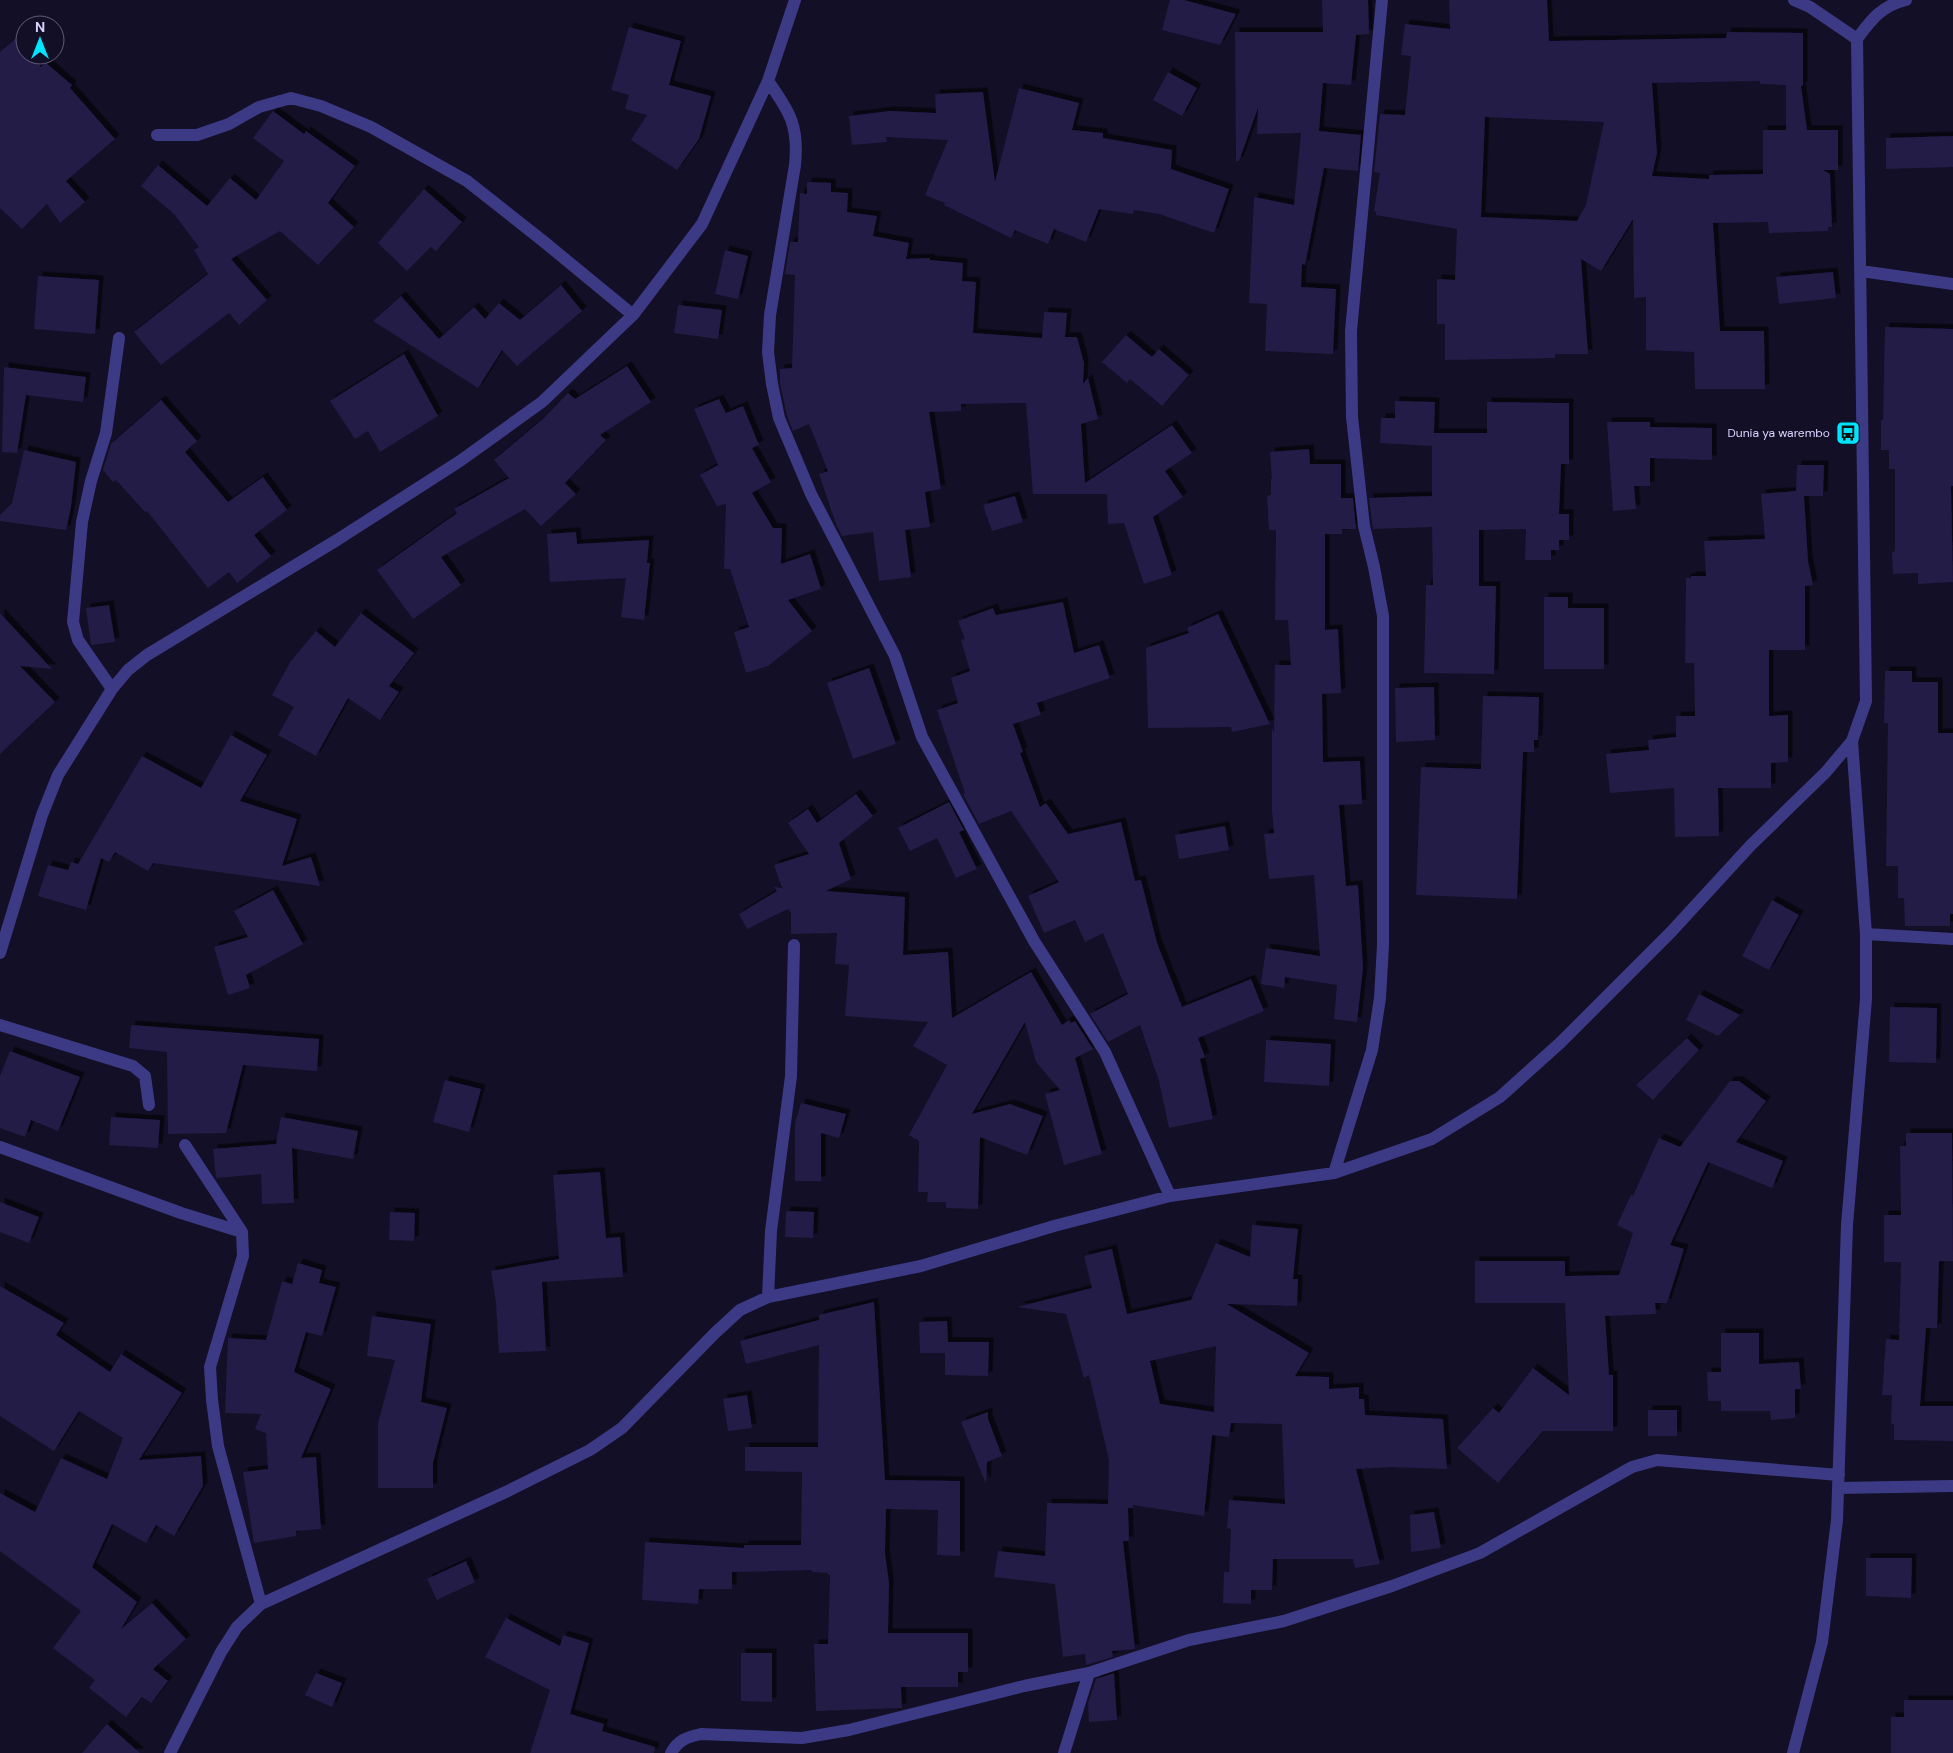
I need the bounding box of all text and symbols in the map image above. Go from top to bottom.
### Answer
north arrow [15,15,65,65]
text: N [35,18,45,36]
bus stop icon: Dunia ya warembo [1835,420,1861,446]
place label: Dunia ya warembo [1728,425,1830,441]

